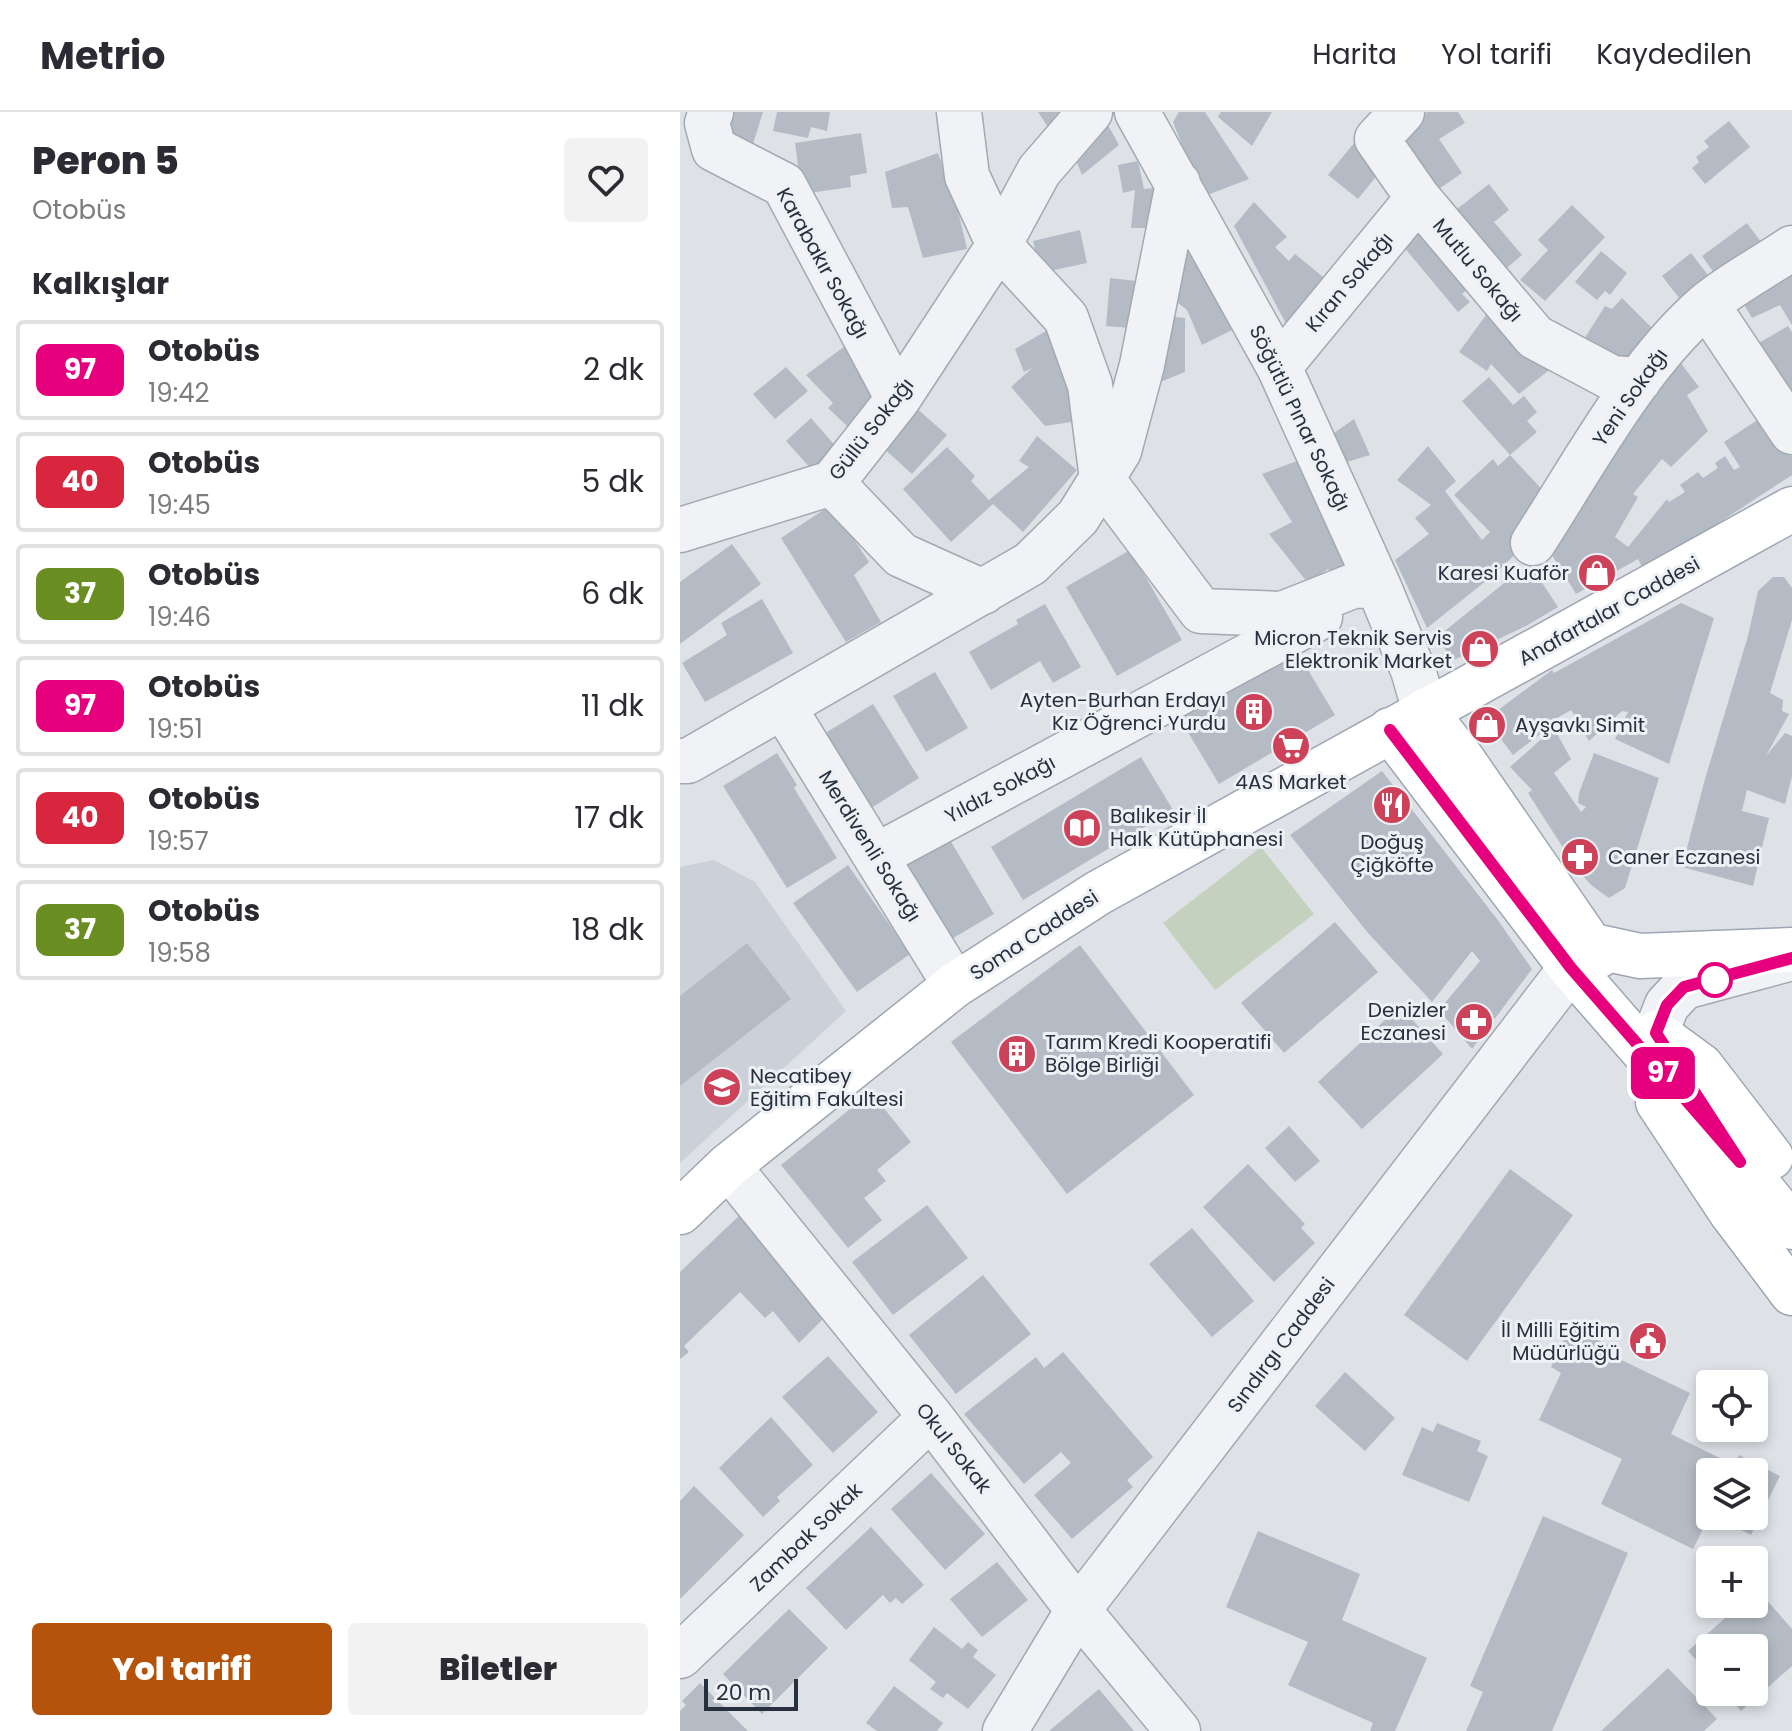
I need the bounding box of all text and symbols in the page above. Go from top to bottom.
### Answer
text: Metrio [40,29,165,82]
text: Harita [1312,35,1397,74]
text: Yol tarifi [1441,35,1552,74]
text: Kaydedilen [1596,35,1752,74]
text: Peron 5 [32,134,179,187]
button: heart [564,138,648,222]
street label: Karabakır Sokağı [770,183,876,343]
text: Otobüs [32,192,126,228]
street label: Mutlu Sokağı [1426,212,1530,328]
street label: Kıran Sokağı [1299,226,1399,338]
text: Kalkışlar [32,262,169,305]
street label: Söğütlü Pınar Sokağı [1243,320,1357,516]
text: Otobüs [148,329,260,372]
street label: Yeni Sokağı [1586,342,1674,452]
text: 2 dk [583,348,644,391]
text: 97 [64,350,96,389]
street label: Güllü Sokağı [822,372,920,486]
text: 19:42 [148,375,210,411]
text: Otobüs [148,441,260,484]
text: 5 dk [581,460,644,503]
text: 40 [61,462,99,501]
text: 19:45 [148,487,211,523]
street label: Anafartalar Caddesi [1513,550,1705,672]
shop icon: Karesi Kuaför [1576,552,1618,594]
text: Otobüs [148,553,260,596]
place label: Karesi Kuaför [1438,559,1569,587]
text: 6 dk [581,572,644,615]
text: 37 [64,574,96,613]
text: 19:46 [148,599,211,635]
place label: Micron Teknik Servis Elektronik Market [1254,624,1452,675]
shop icon: Micron Teknik Servis Elektronik Market [1459,628,1501,670]
text: Otobüs [148,665,260,708]
text: 11 dk [581,684,644,727]
text: 97 [64,686,96,725]
place label: Ayten-Burhan Erdayı Kız Öğrenci Yurdu [1020,686,1226,737]
building icon: Ayten-Burhan Erdayı Kız Öğrenci Yurdu [1233,691,1275,733]
shop icon: Ayşavkı Simit [1466,704,1508,746]
text: 19:51 [148,711,203,747]
place label: Ayşavkı Simit [1515,711,1645,739]
supermarket icon: 4AS Market [1270,725,1312,767]
street label: Yıldız Sokağı [940,748,1060,830]
street label: Merdivenli Sokağı [812,765,928,927]
place label: 4AS Market [1235,768,1347,796]
text: Otobüs [148,777,260,820]
restaurant icon: Doğuş Çiğköfte [1371,784,1413,826]
text: 17 dk [574,796,644,839]
text: 40 [61,798,99,837]
place label: Balıkesir İl Halk Kütüphanesi [1110,802,1283,853]
library icon: Balıkesir İl Halk Kütüphanesi [1061,807,1103,849]
text: 19:57 [148,823,209,859]
place label: Doğuş Çiğköfte [1350,828,1434,879]
pharmacy icon: Caner Eczanesi [1559,836,1601,878]
place label: Caner Eczanesi [1608,843,1761,871]
street label: Soma Caddesi [964,883,1104,987]
text: Otobüs [148,889,260,932]
text: 18 dk [572,908,644,951]
text: 37 [64,910,96,949]
text: 19:58 [148,935,211,971]
unlabelled marker [1698,963,1732,997]
place label: Denizler Eczanesi [1360,996,1446,1047]
pharmacy icon: Denizler Eczanesi [1453,1001,1495,1043]
place label: Tarım Kredi Kooperatifi Bölge Birliği [1045,1028,1271,1079]
building icon: Tarım Kredi Kooperatifi Bölge Birliği [996,1033,1038,1075]
line badge: 97 [1627,1047,1699,1099]
text: 97 [1647,1053,1679,1092]
place label: Necatibey Eğitim Fakultesi [750,1062,904,1113]
school or university icon: Necatibey Eğitim Fakultesi [701,1066,743,1108]
street label: Sındırgı Caddesi [1221,1272,1341,1418]
place label: İl Milli Eğitim Müdürlüğü [1501,1316,1620,1367]
public building icon: İl Milli Eğitim Müdürlüğü [1627,1320,1669,1362]
map controls [1696,1370,1768,1706]
button: locate [1696,1370,1768,1442]
street label: Okul Sokak [910,1397,999,1500]
button: layers [1696,1458,1768,1530]
street label: Zambak Sokak [744,1476,869,1598]
button: + [1696,1546,1768,1618]
button: Yol tarifi [32,1623,332,1715]
button: Biletler [348,1623,648,1715]
button: − [1696,1634,1768,1706]
scale bar [704,1675,798,1711]
text: 20 m [716,1677,771,1708]

